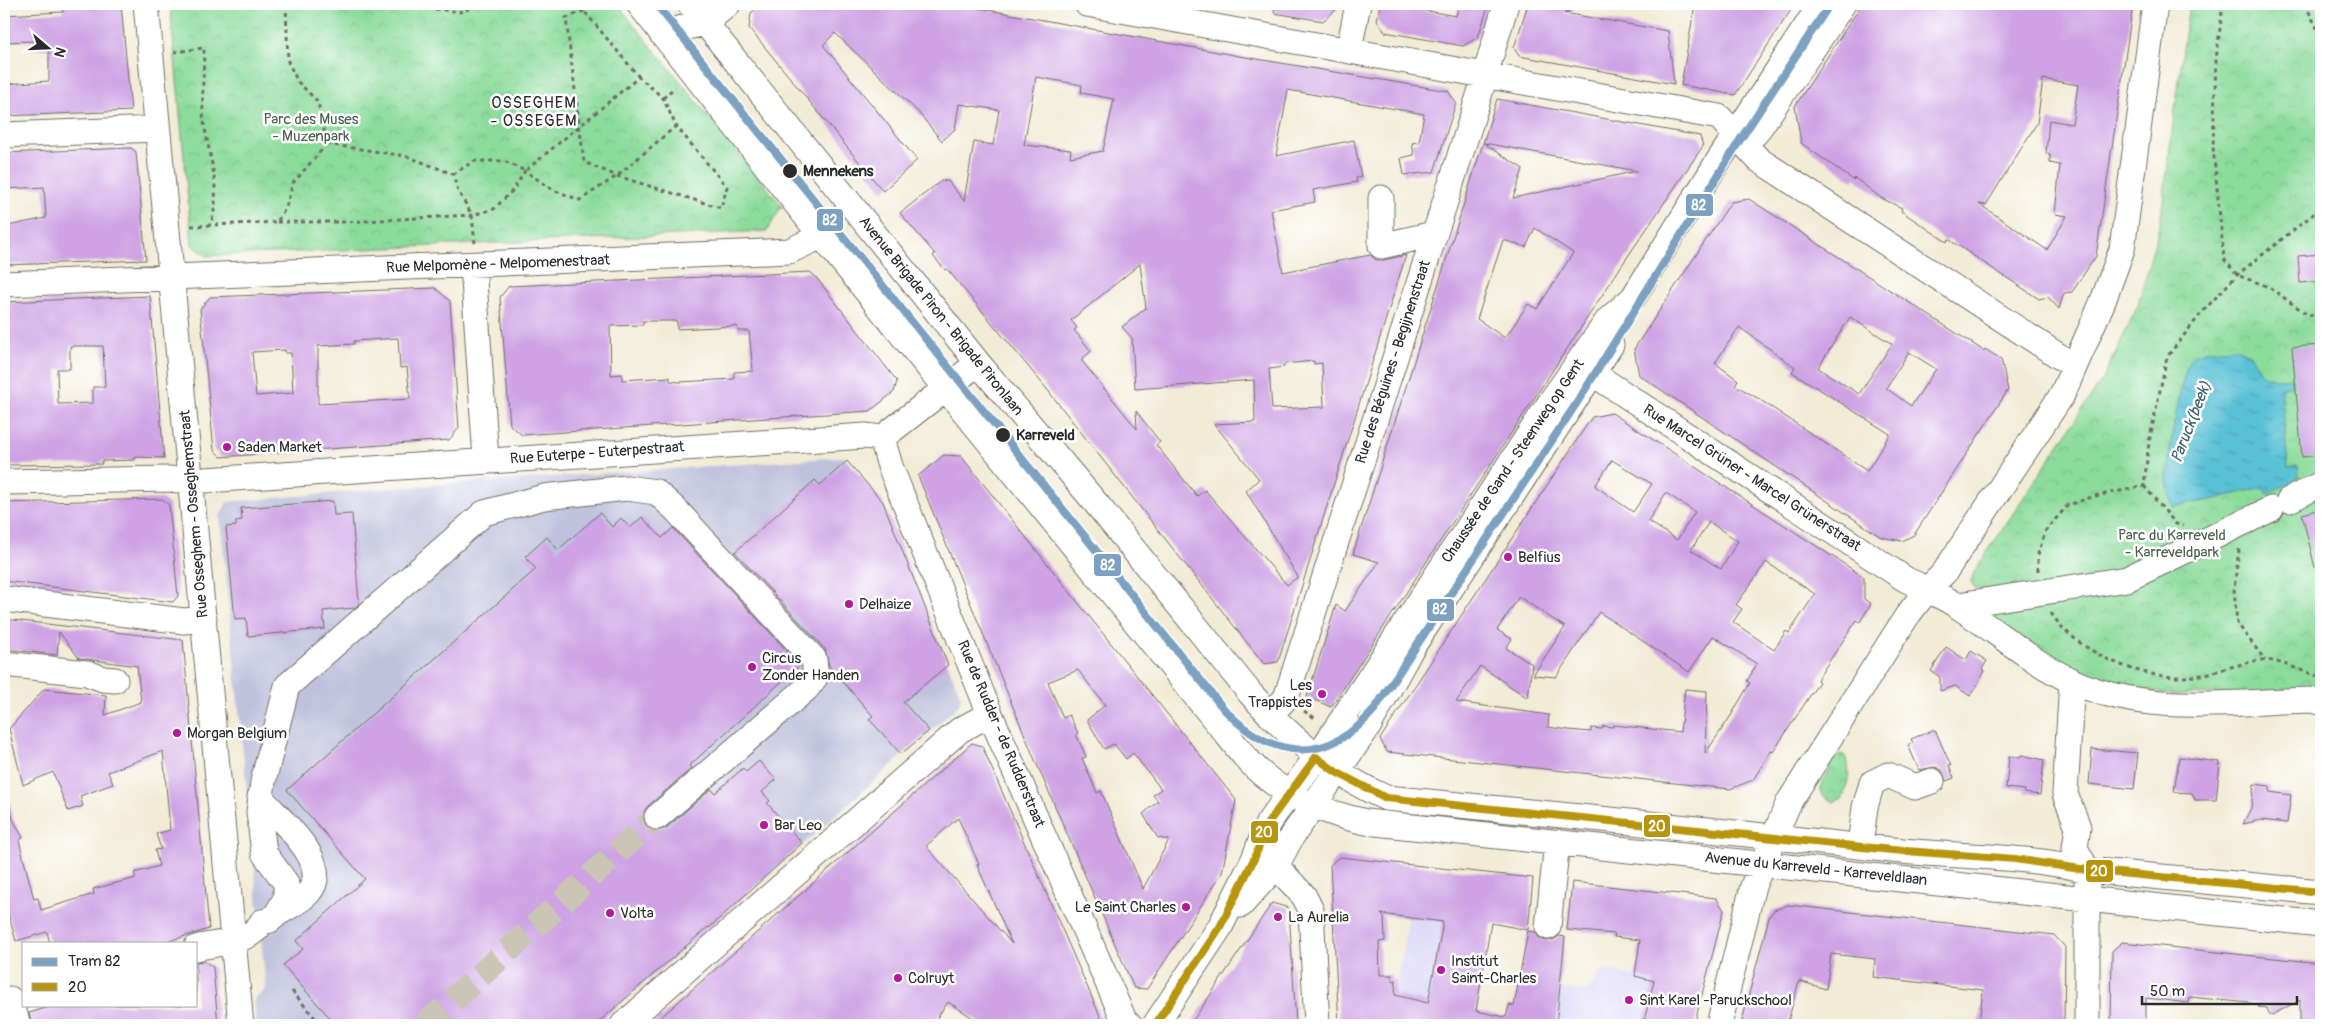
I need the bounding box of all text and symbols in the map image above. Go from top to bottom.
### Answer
north arrow [22,22,72,72]
text: N [50,45,69,59]
district label: OSSEGHEM - OSSEGEM [491,93,577,131]
park label: Parc des Muses - Muzenpark [264,110,359,146]
marker: Mennekens [781,162,799,180]
place label: Mennekens [803,162,874,181]
line badge: 82 [1685,193,1714,217]
text: 82 [1692,197,1707,214]
line badge: 82 [816,208,844,232]
text: 82 [823,212,838,229]
street label: Avenue Brigade Piron - Brigade Pironlaan [855,212,1027,420]
street label: Rue Melpomène - Melpomenestraat [386,251,611,277]
street label: Rue des Béguines - Begijnenstraat [1351,257,1435,466]
street label: Chaussée de Gand - Steenweg op Gent [1437,355,1589,567]
water label: Paruck(beek) [2166,378,2216,465]
street label: Rue Marcel Grüner - Marcel Grünerstraat [1639,400,1865,556]
street label: Rue Osseghem - Osseghemstraat [175,408,213,619]
marker: Karreveld [994,426,1012,444]
place label: Karreveld [1016,426,1075,445]
street label: Rue Euterpe - Euterpestraat [509,437,686,469]
place label: Saden Market [237,438,323,457]
marker: Saden Market [221,441,233,453]
park label: Parc du Karreveld - Karreveldpark [2118,526,2226,562]
place label: Belfius [1518,548,1561,567]
marker: Belfius [1502,551,1514,563]
line badge: 82 [1093,553,1122,577]
text: 82 [1101,557,1116,574]
place label: Delhaize [859,595,912,614]
marker: Delhaize [843,598,855,610]
line badge: 82 [1426,598,1455,622]
text: 82 [1433,601,1448,618]
street label: Rue de Rudder - de Rudderstraat [953,638,1049,831]
place label: Circus Zonder Handen [762,649,859,685]
marker: Circus Zonder Handen [746,661,758,673]
place label: Les Trappistes [1248,676,1312,712]
marker: Les Trappistes [1316,688,1328,700]
place label: Morgan Belgium [187,724,287,743]
marker: Morgan Belgium [171,727,183,739]
line badge: 20 [1643,814,1671,838]
place label: Bar Leo [774,816,822,835]
text: 20 [1648,818,1666,835]
marker: Bar Leo [758,819,770,831]
line badge: 20 [1250,820,1279,844]
text: 20 [1255,824,1273,841]
street label: Avenue du Karreveld - Karreveldlaan [1704,848,1928,890]
line badge: 20 [2085,859,2114,883]
text: 20 [2090,863,2108,880]
place label: Le Saint Charles [1075,898,1176,917]
marker: Le Saint Charles [1180,901,1192,913]
place label: Volta [620,904,654,923]
marker: Volta [604,907,616,919]
place label: La Aurelia [1288,908,1349,927]
marker: La Aurelia [1272,911,1284,923]
legend [22,942,198,1006]
text: Tram 82 [68,952,121,971]
place label: Institut Saint-Charles [1451,952,1537,988]
marker: Institut Saint-Charles [1435,964,1447,976]
place label: Colruyt [908,969,955,988]
marker: Colruyt [892,972,904,984]
scale bar [2142,974,2298,1006]
text: 20 [68,978,87,997]
text: 50 m [2150,982,2185,1001]
place label: Sint Karel -Paruckschool [1639,991,1792,1010]
marker: Sint Karel -Paruckschool [1623,994,1635,1006]

